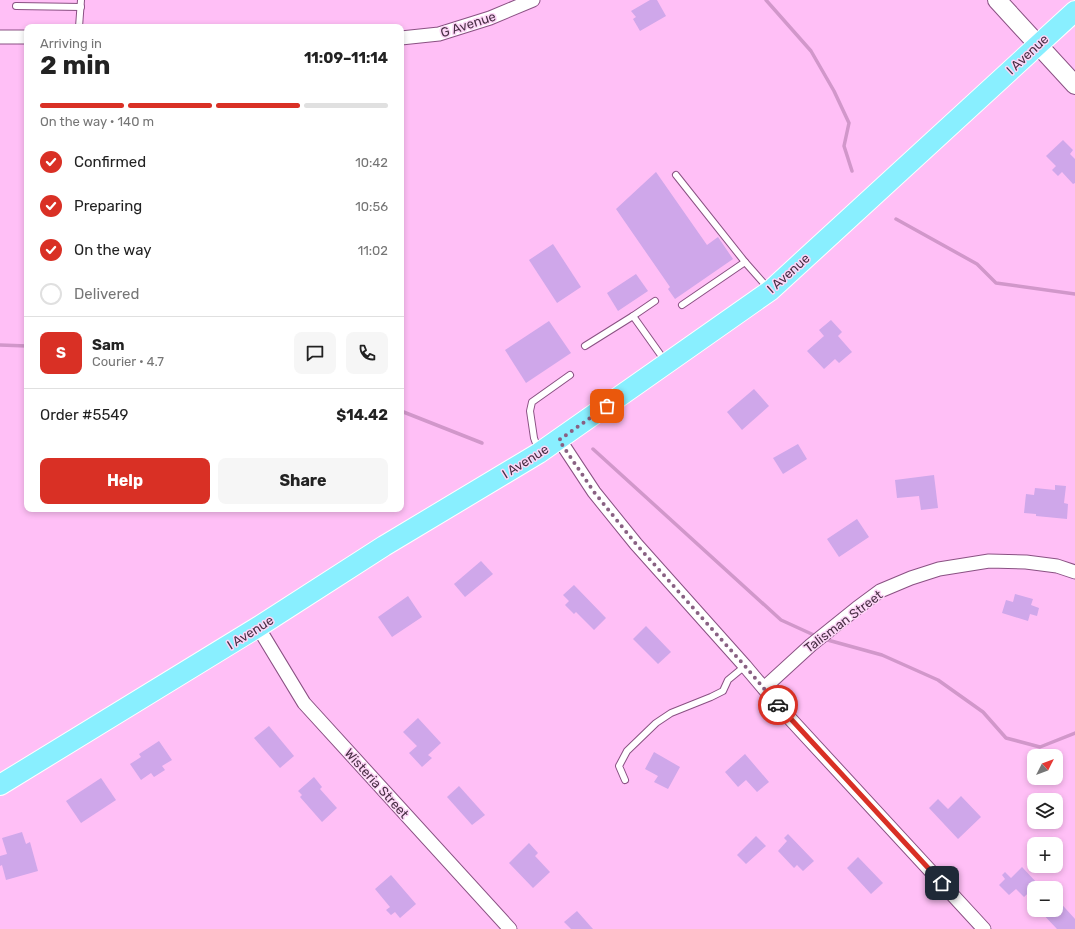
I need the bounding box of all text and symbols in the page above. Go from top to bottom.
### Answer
street label: G Avenue [439,8,498,40]
street label: I Avenue [1003,31,1051,78]
text: Arriving in [40,36,102,51]
text: 11:09–11:14 [304,49,388,67]
text: 2 min [40,50,110,81]
text: On the way · 140 m [40,114,154,129]
icon: check [40,151,62,173]
text: Confirmed [74,153,146,171]
text: 10:42 [355,155,388,170]
icon: check [40,195,62,217]
text: Preparing [74,197,142,215]
text: 10:56 [355,199,388,214]
icon: check [40,239,62,261]
text: On the way [74,241,152,259]
text: 11:02 [358,243,388,258]
street label: I Avenue [764,250,813,296]
text: Delivered [74,285,139,303]
button: chat [294,332,336,374]
button: phone [346,332,388,374]
text: Sam [92,336,125,354]
text: S [56,344,66,362]
text: Courier · 4.7 [92,354,164,369]
pin [590,389,624,423]
icon: bag [596,395,618,417]
text: Order #5549 [40,406,128,424]
text: $14.42 [336,406,388,424]
street label: I Avenue [499,441,551,482]
button: Help [40,458,210,504]
button: Share [218,458,388,504]
street label: Talisman Street [801,587,885,656]
street label: I Avenue [224,612,276,653]
courier [758,685,798,725]
icon: car [767,694,789,716]
street label: Wisteria Street [341,745,412,821]
north arrow [1027,749,1063,785]
map controls [1027,749,1063,917]
button: layers [1027,793,1063,829]
button: + [1027,837,1063,873]
pin [925,866,959,900]
icon: home [931,872,953,894]
button: − [1027,881,1063,917]

